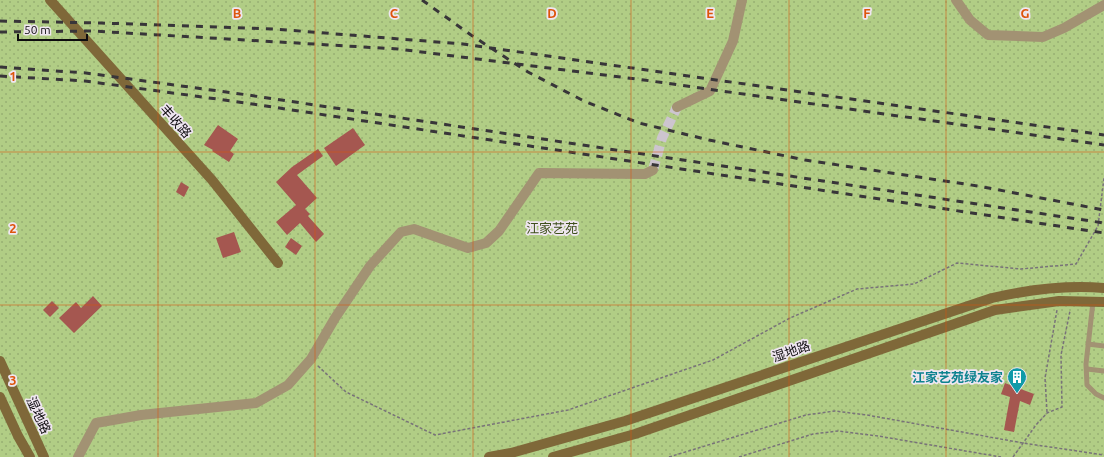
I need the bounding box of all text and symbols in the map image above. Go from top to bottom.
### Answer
text: B [233,6,242,20]
text: C [390,6,399,20]
text: D [547,6,557,20]
text: E [706,6,714,20]
text: F [863,6,871,20]
text: G [1021,6,1030,20]
scale bar [18,16,87,42]
text: 50 m [24,23,51,36]
text: 1 [9,69,17,83]
street label: 丰收路 [158,102,194,140]
text: 2 [9,221,17,235]
park label: 江家艺苑 [526,221,578,235]
street label: 湿地路 [770,338,812,364]
building icon: 江家艺苑绿友家 [1006,366,1028,394]
place label: 江家艺苑绿友家 [912,370,1003,384]
text: 3 [9,373,17,387]
street label: 湿地路 [24,394,54,436]

